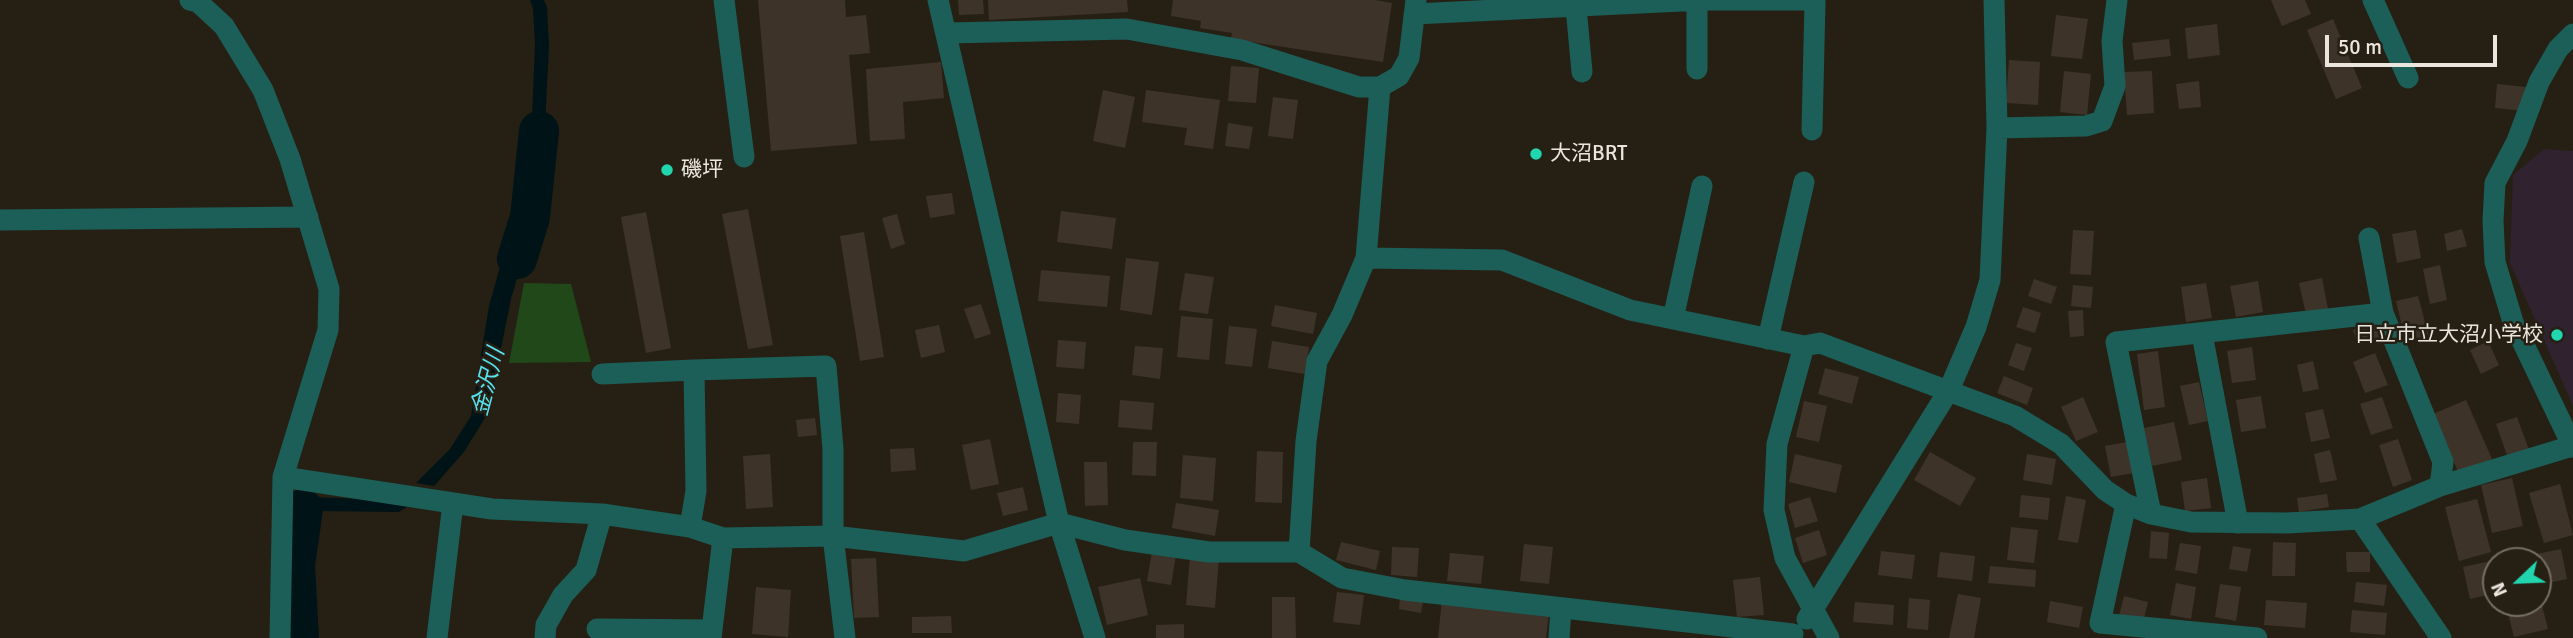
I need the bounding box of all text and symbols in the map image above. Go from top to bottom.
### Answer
scale bar [2328,21,2500,65]
text: 50 m [2338,34,2382,60]
place label: 大沼BRT [1550,141,1627,167]
marker: 大沼BRT [1528,146,1544,162]
place label: 磯坪 [681,157,723,183]
marker: 磯坪 [659,162,675,178]
place label: 日立市立大沼小学校 [2354,322,2543,348]
marker: 日立市立大沼小学校 [2549,327,2565,343]
water label: 金沢川 [467,345,511,419]
north arrow [2482,547,2552,617]
text: N [2486,579,2513,600]

